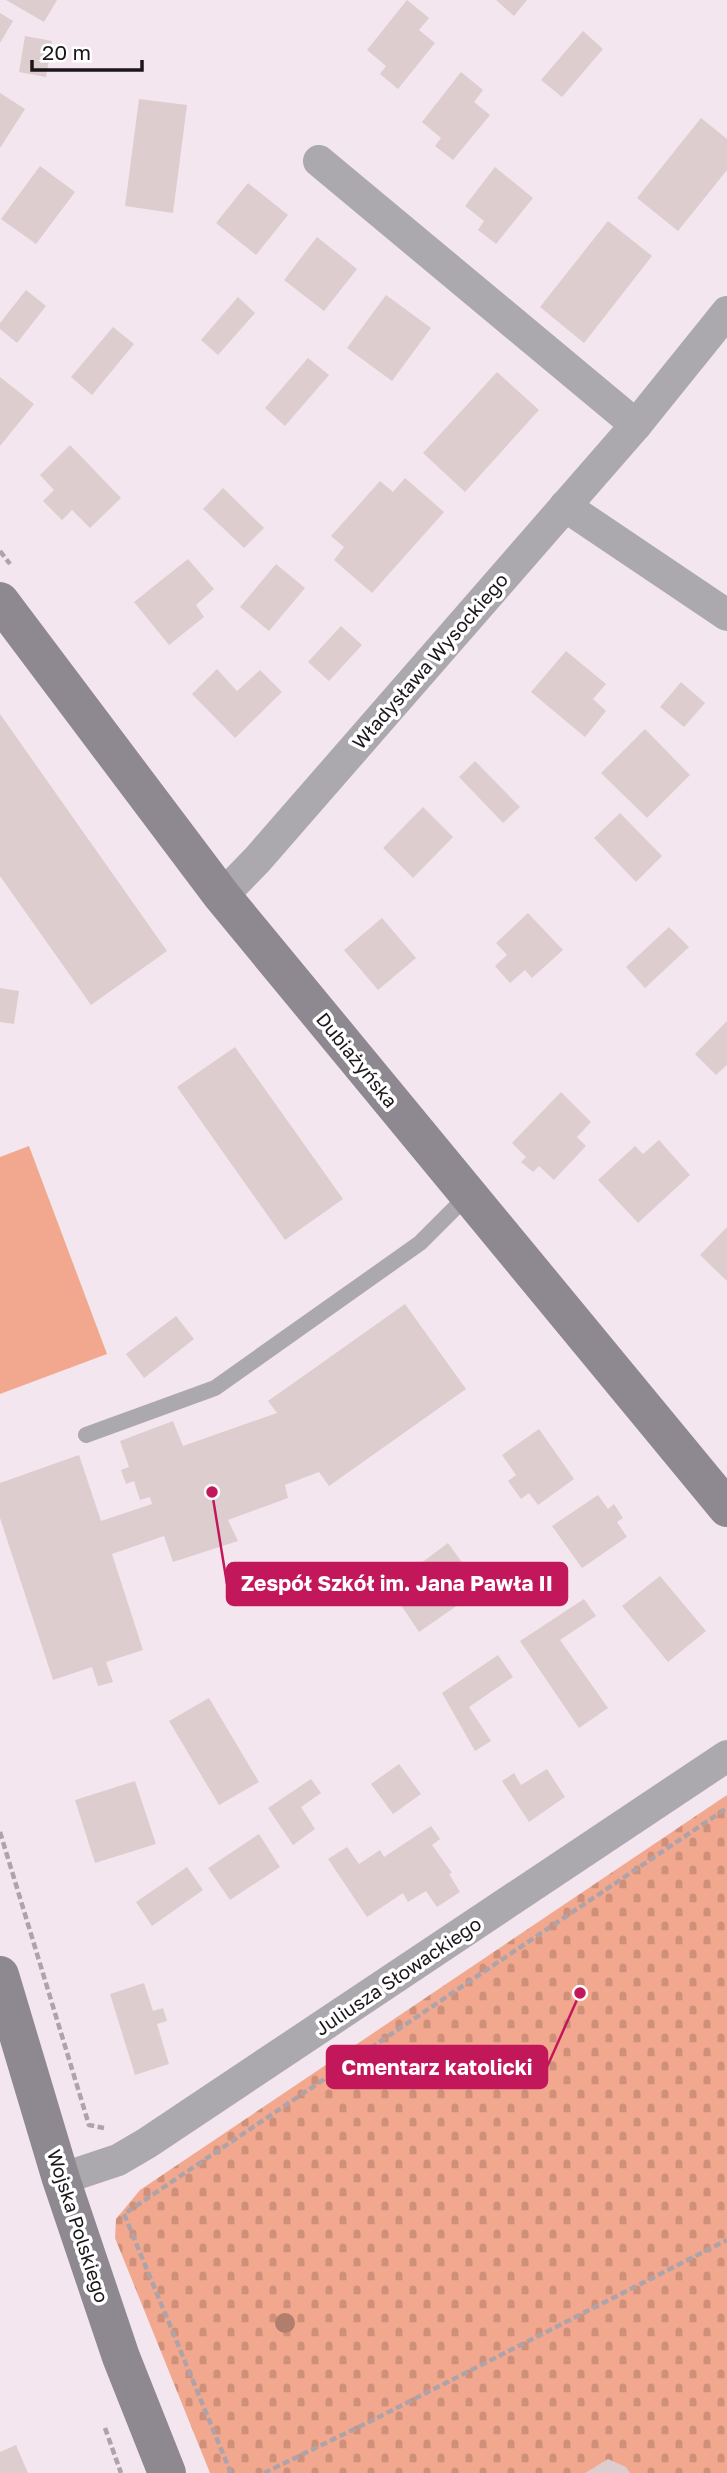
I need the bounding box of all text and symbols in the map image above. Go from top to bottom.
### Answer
scale bar [32,28,142,72]
text: 20 m [42,39,91,65]
street label: Władysława Wysockiego [347,568,512,753]
street label: Dubiażyńska [312,1007,403,1112]
callout: Zespół Szkół im. Jana Pawła II [227,1563,567,1605]
text: Zespół Szkół im. Jana Pawła II [241,1570,553,1596]
street label: Juliusza Słowackiego [310,1911,485,2040]
callout: Cmentarz katolicki [327,2046,547,2088]
text: Cmentarz katolicki [341,2054,533,2080]
street label: Wojska Polskiego [43,2146,114,2305]

